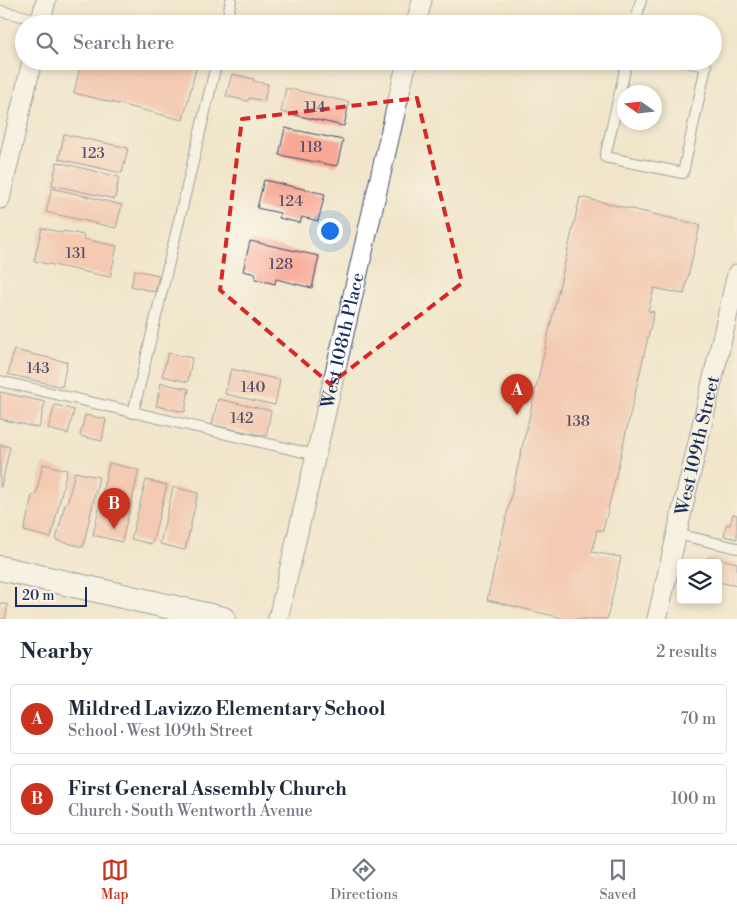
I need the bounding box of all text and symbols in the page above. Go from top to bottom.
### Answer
search box [15,15,722,70]
icon: search [33,29,61,57]
text: Search here [73,31,174,55]
north arrow [617,85,662,130]
house number: 114 [304,98,326,117]
house number: 118 [300,138,322,157]
house number: 123 [81,144,105,163]
house number: 124 [279,192,303,211]
your location [317,218,343,244]
house number: 131 [66,244,87,263]
house number: 128 [269,255,293,274]
street label: West 108th Place [315,270,369,411]
house number: 143 [26,359,50,378]
street label: West 109th Street [670,373,725,519]
pin: A [501,374,533,415]
house number: 140 [241,378,265,397]
house number: 142 [230,409,254,428]
house number: 138 [566,412,590,431]
pin: B [98,488,130,529]
map controls [677,559,722,604]
button: layers [677,559,722,604]
scale bar [15,584,88,607]
text: 20 m [22,587,54,605]
text: Nearby [20,639,93,665]
text: 2 results [656,642,717,662]
text: Mildred Lavizzo Elementary School [68,697,386,721]
text: A [31,709,43,729]
text: 70 m [680,709,716,729]
text: School · West 109th Street [68,721,253,741]
text: First General Assembly Church [68,777,347,801]
text: B [31,789,43,809]
text: 100 m [671,789,716,809]
text: Church · South Wentworth Avenue [68,801,312,821]
tab: Map [101,856,129,904]
tab: Directions [330,856,398,904]
tab: Saved [599,856,636,904]

